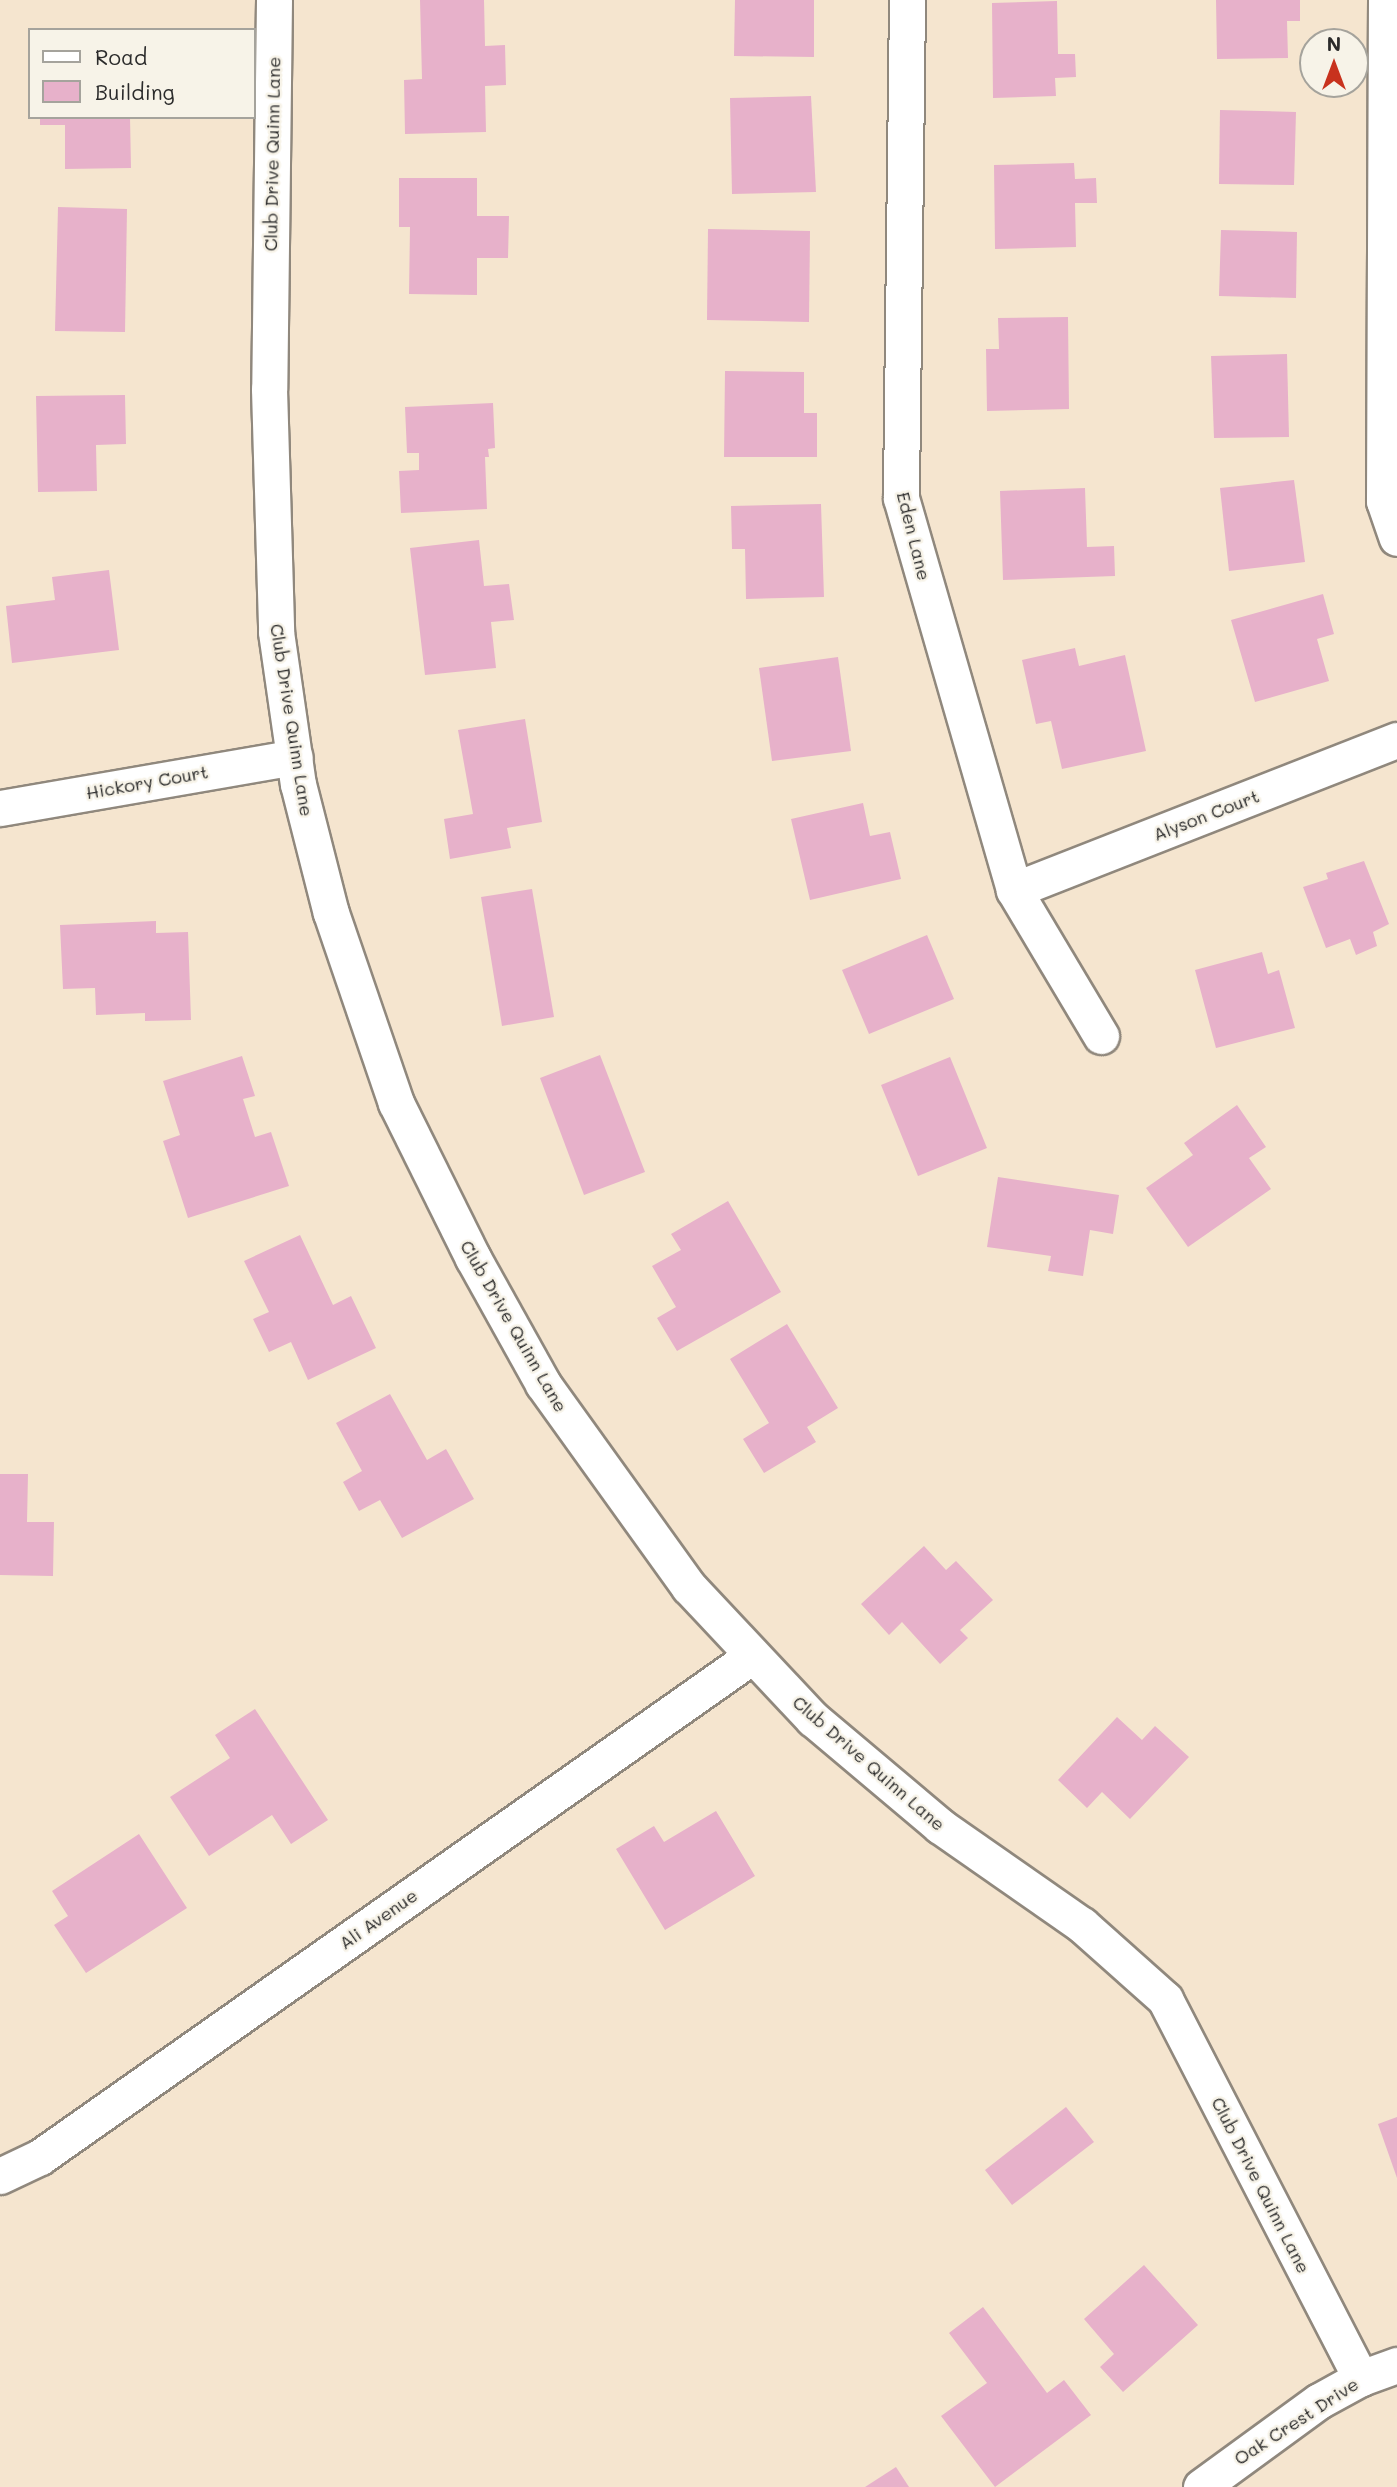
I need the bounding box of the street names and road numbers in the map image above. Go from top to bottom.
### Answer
street label: Club Drive Quinn Lane [260,56,284,252]
street label: Eden Lane [893,490,935,582]
street label: Club Drive Quinn Lane [266,622,318,818]
street label: Hickory Court [84,761,210,803]
street label: Alyson Court [1150,785,1262,845]
street label: Club Drive Quinn Lane [456,1236,572,1416]
street label: Club Drive Quinn Lane [788,1691,950,1835]
street label: Ali Avenue [335,1884,421,1954]
street label: Club Drive Quinn Lane [1207,2093,1315,2277]
street label: Oak Crest Drive [1230,2373,1362,2469]

